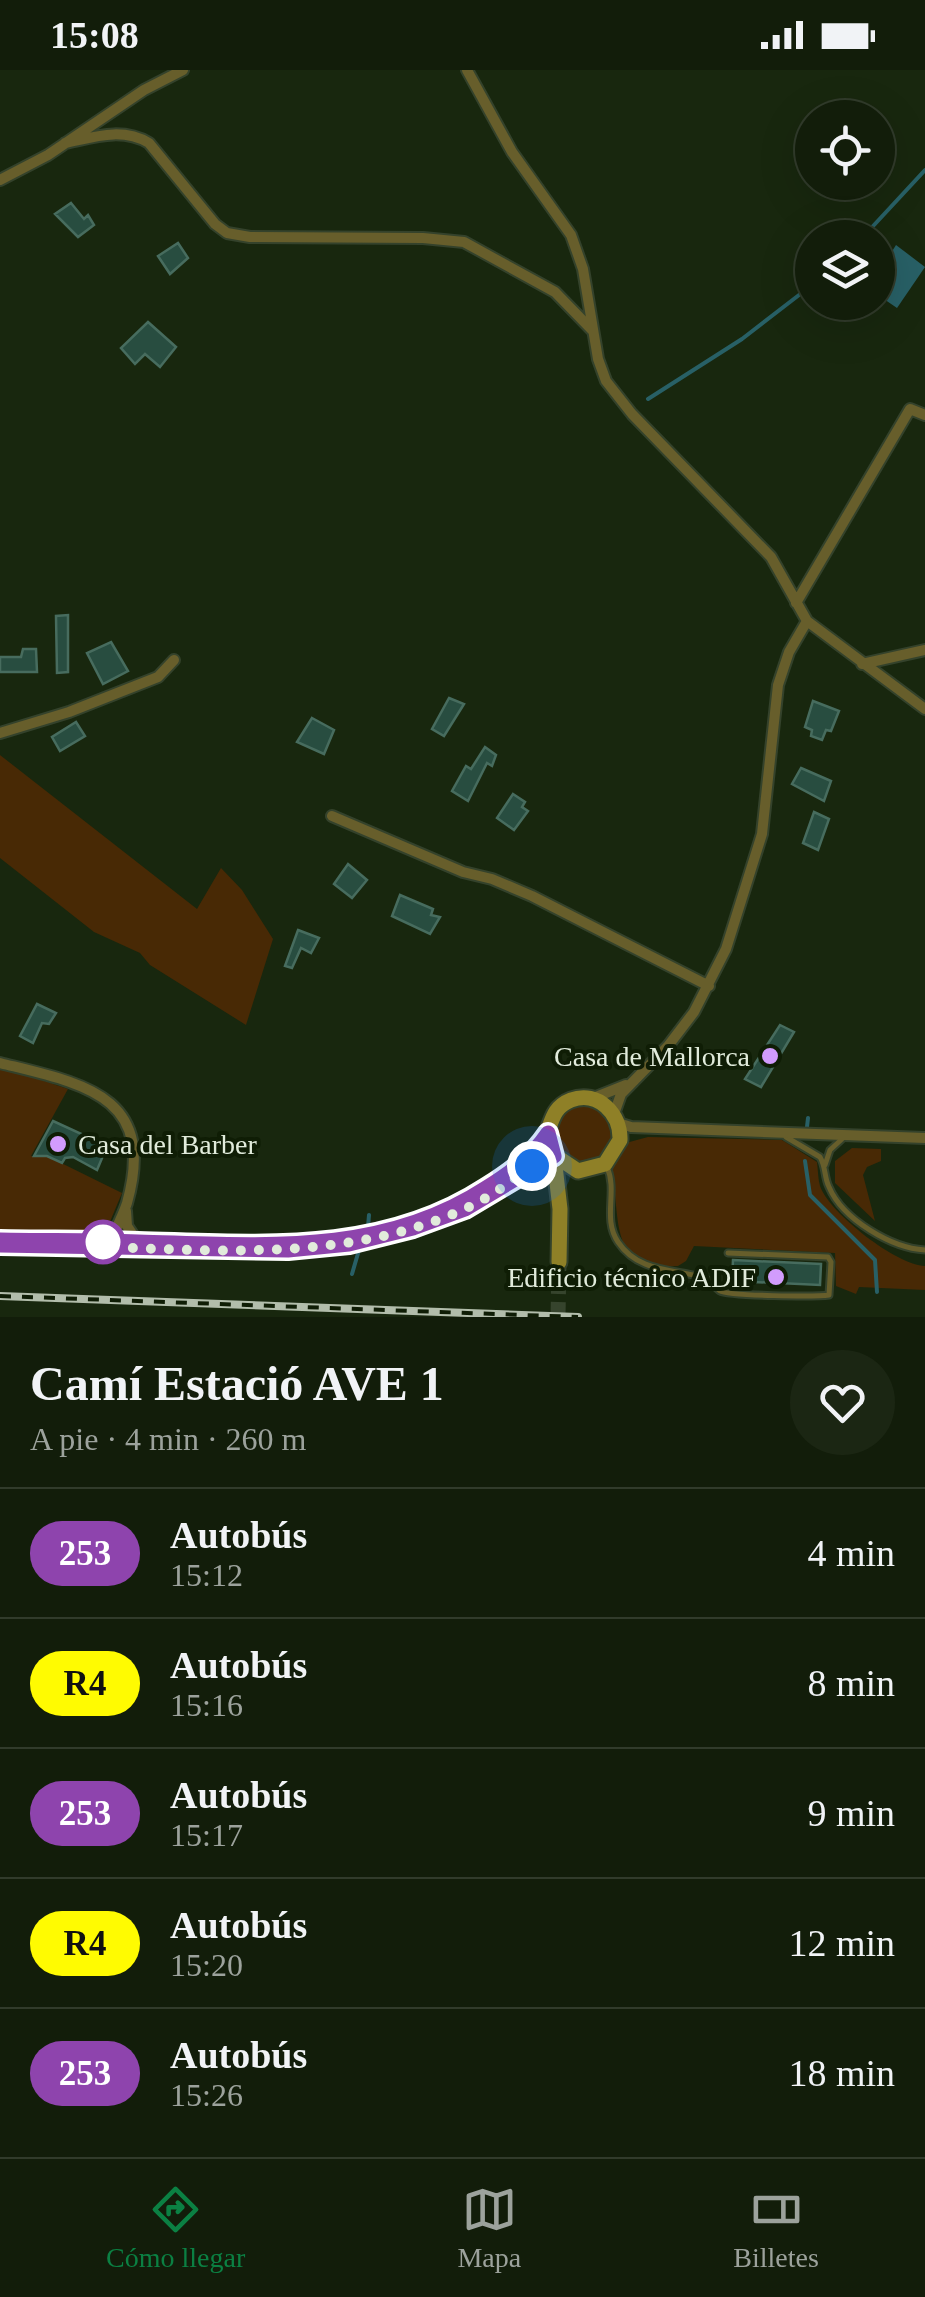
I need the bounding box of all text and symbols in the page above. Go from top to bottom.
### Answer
text: 15:08 [50,14,139,56]
map controls [795,100,895,320]
button: locate [795,100,895,200]
button: layers [795,220,895,320]
place label: Casa de Mallorca [554,1041,751,1072]
marker: Casa de Mallorca [759,1045,781,1067]
place label: Casa del Barber [78,1129,257,1160]
marker: Casa del Barber [47,1133,69,1155]
your location [507,1141,557,1191]
unlabelled marker [82,1221,124,1263]
place label: Edificio técnico ADIF [507,1262,756,1293]
marker: Edificio técnico ADIF [765,1266,787,1288]
button: heart [790,1350,895,1455]
text: Camí Estació AVE 1 [30,1357,444,1410]
text: A pie · 4 min · 260 m [30,1421,306,1457]
text: Autobús [170,1514,307,1556]
text: 4 min [807,1532,895,1574]
text: 253 [59,1534,111,1573]
text: 15:12 [170,1557,243,1593]
text: Autobús [170,1644,307,1686]
text: 8 min [807,1662,895,1704]
text: R4 [64,1664,106,1703]
text: 15:16 [170,1687,243,1723]
text: Autobús [170,1774,307,1816]
text: 9 min [807,1792,895,1834]
text: 253 [59,1794,111,1833]
text: 15:17 [170,1817,243,1853]
text: Autobús [170,1904,307,1946]
text: 12 min [788,1922,895,1964]
text: R4 [64,1924,106,1963]
text: 15:20 [170,1947,243,1983]
text: Autobús [170,2034,307,2076]
text: 18 min [788,2052,895,2094]
text: 253 [59,2054,111,2093]
text: 15:26 [170,2077,243,2113]
tab: Cómo llegar [106,2182,245,2274]
tab: Mapa [457,2182,521,2274]
tab: Billetes [733,2182,819,2274]

